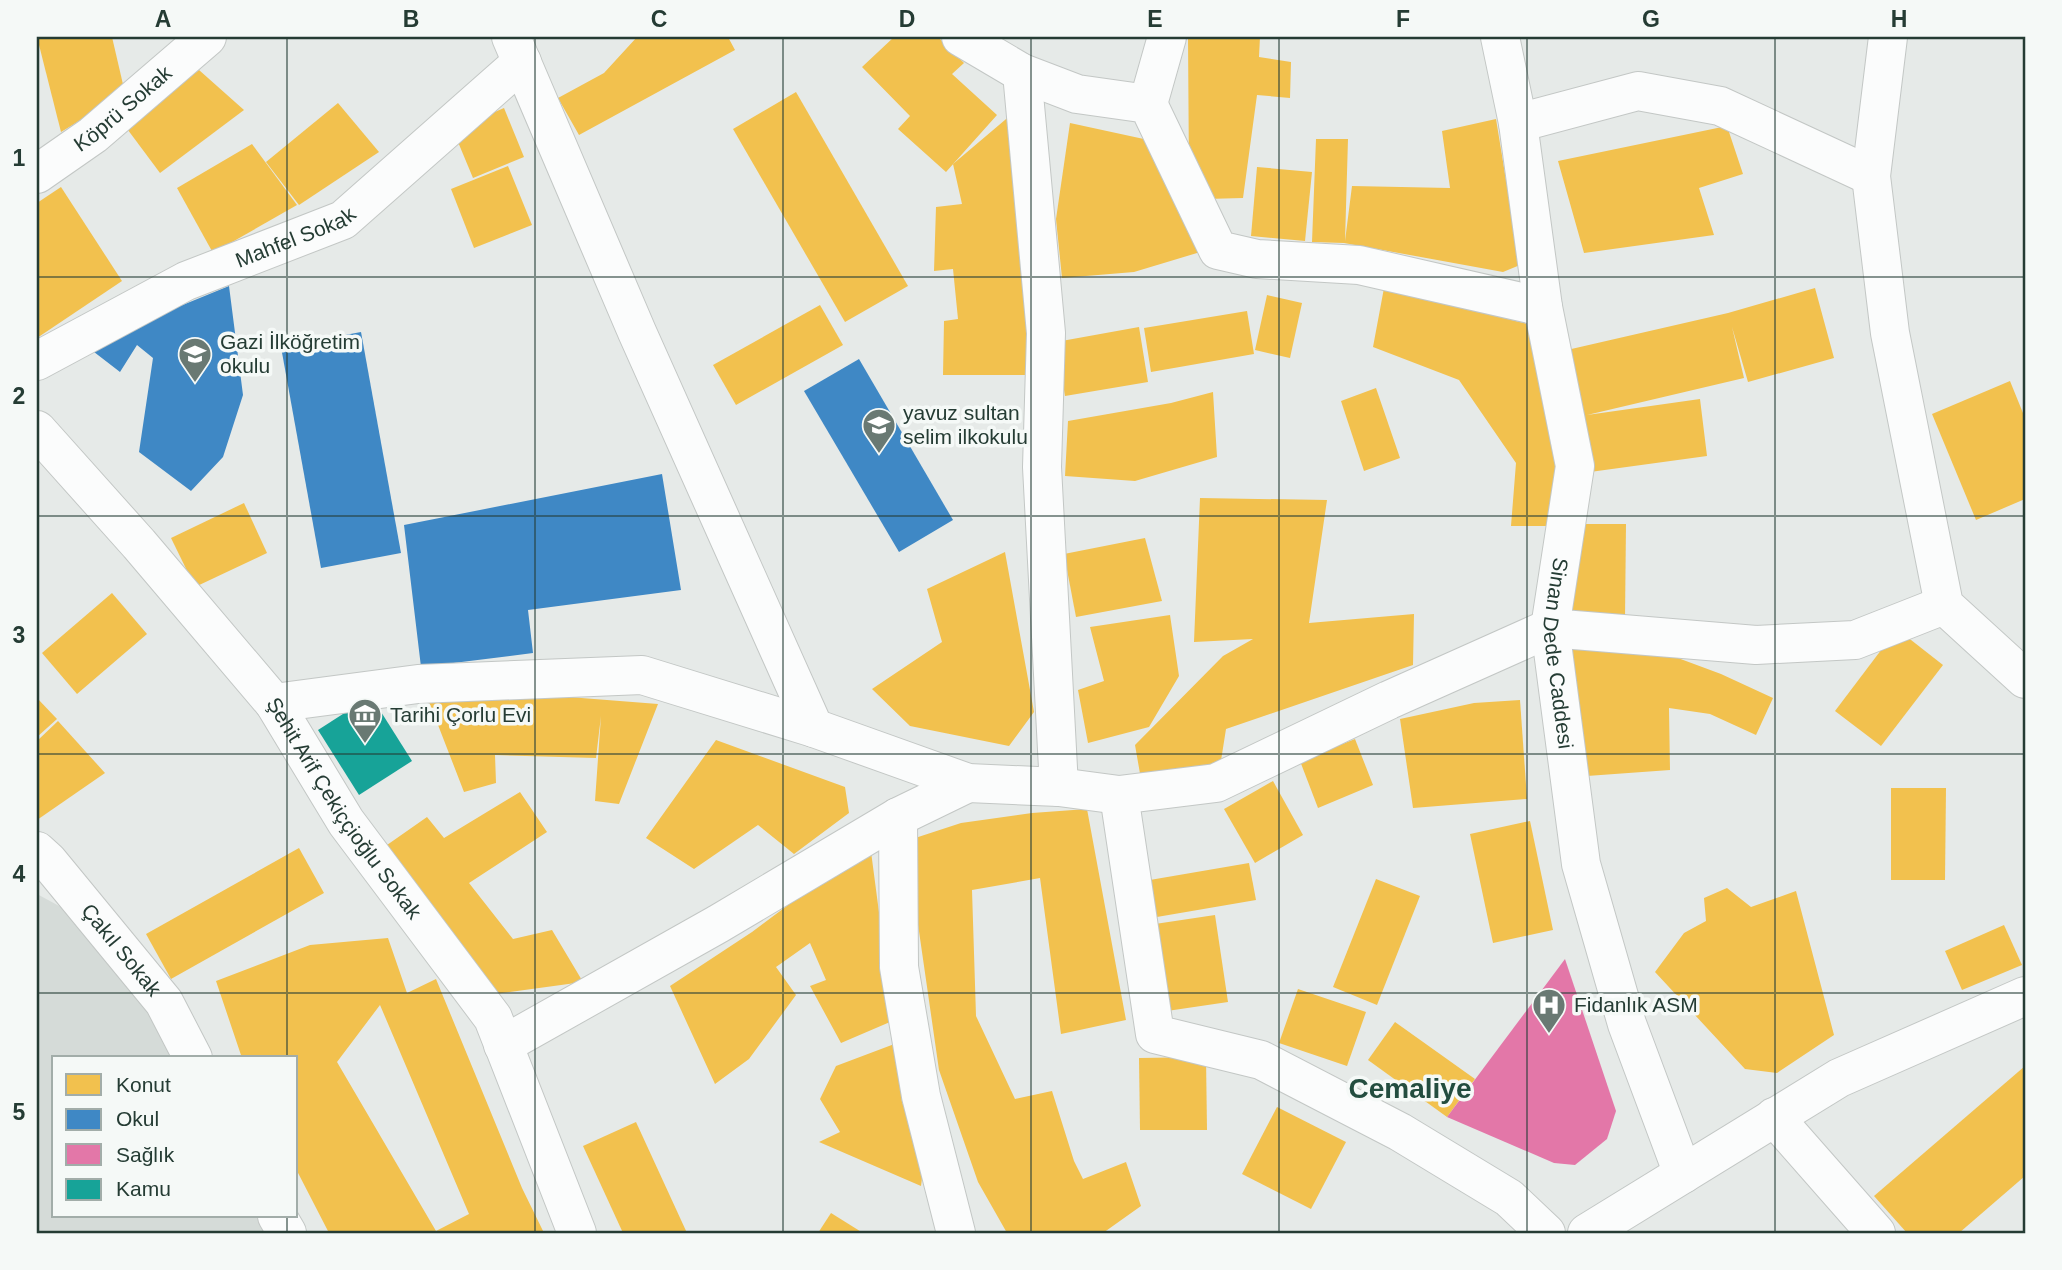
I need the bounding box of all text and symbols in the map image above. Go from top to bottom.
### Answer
text: A [155,6,171,32]
text: B [403,6,419,32]
text: C [651,6,667,32]
text: D [899,6,915,32]
text: E [1147,6,1163,32]
text: F [1396,6,1410,32]
text: G [1642,6,1660,32]
text: H [1891,6,1907,32]
street label: Köprü Sokak [69,60,176,156]
text: 1 [13,145,26,171]
street label: Mahfel Sokak [232,202,360,272]
place label: Gazi İlköğretim okulu [220,330,360,377]
school or university icon: Gazi İlköğretim okulu [176,335,214,384]
text: 2 [13,383,25,409]
place label: yavuz sultan selim ilkokulu [903,401,1028,448]
school or university icon: yavuz sultan selim ilkokulu [860,406,898,455]
street label: Sinan Dede Caddesi [1539,556,1578,750]
text: 3 [13,622,25,648]
street label: Şehit Arif Çekiççioğlu Sokak [262,693,427,924]
museum icon: Tarihi Çorlu Evi [346,696,384,745]
place label: Tarihi Çorlu Evi [390,703,531,726]
text: 4 [13,861,26,887]
street label: Çakıl Sokak [77,899,166,1001]
hospital icon: Fidanlık ASM [1530,986,1568,1035]
place label: Fidanlık ASM [1574,993,1698,1016]
legend [52,1056,298,1218]
text: Konut [116,1073,171,1096]
district label: Cemaliye [1349,1073,1471,1104]
text: 5 [13,1099,26,1125]
text: Okul [116,1107,159,1130]
text: Sağlık [116,1143,175,1166]
text: Kamu [116,1177,171,1200]

